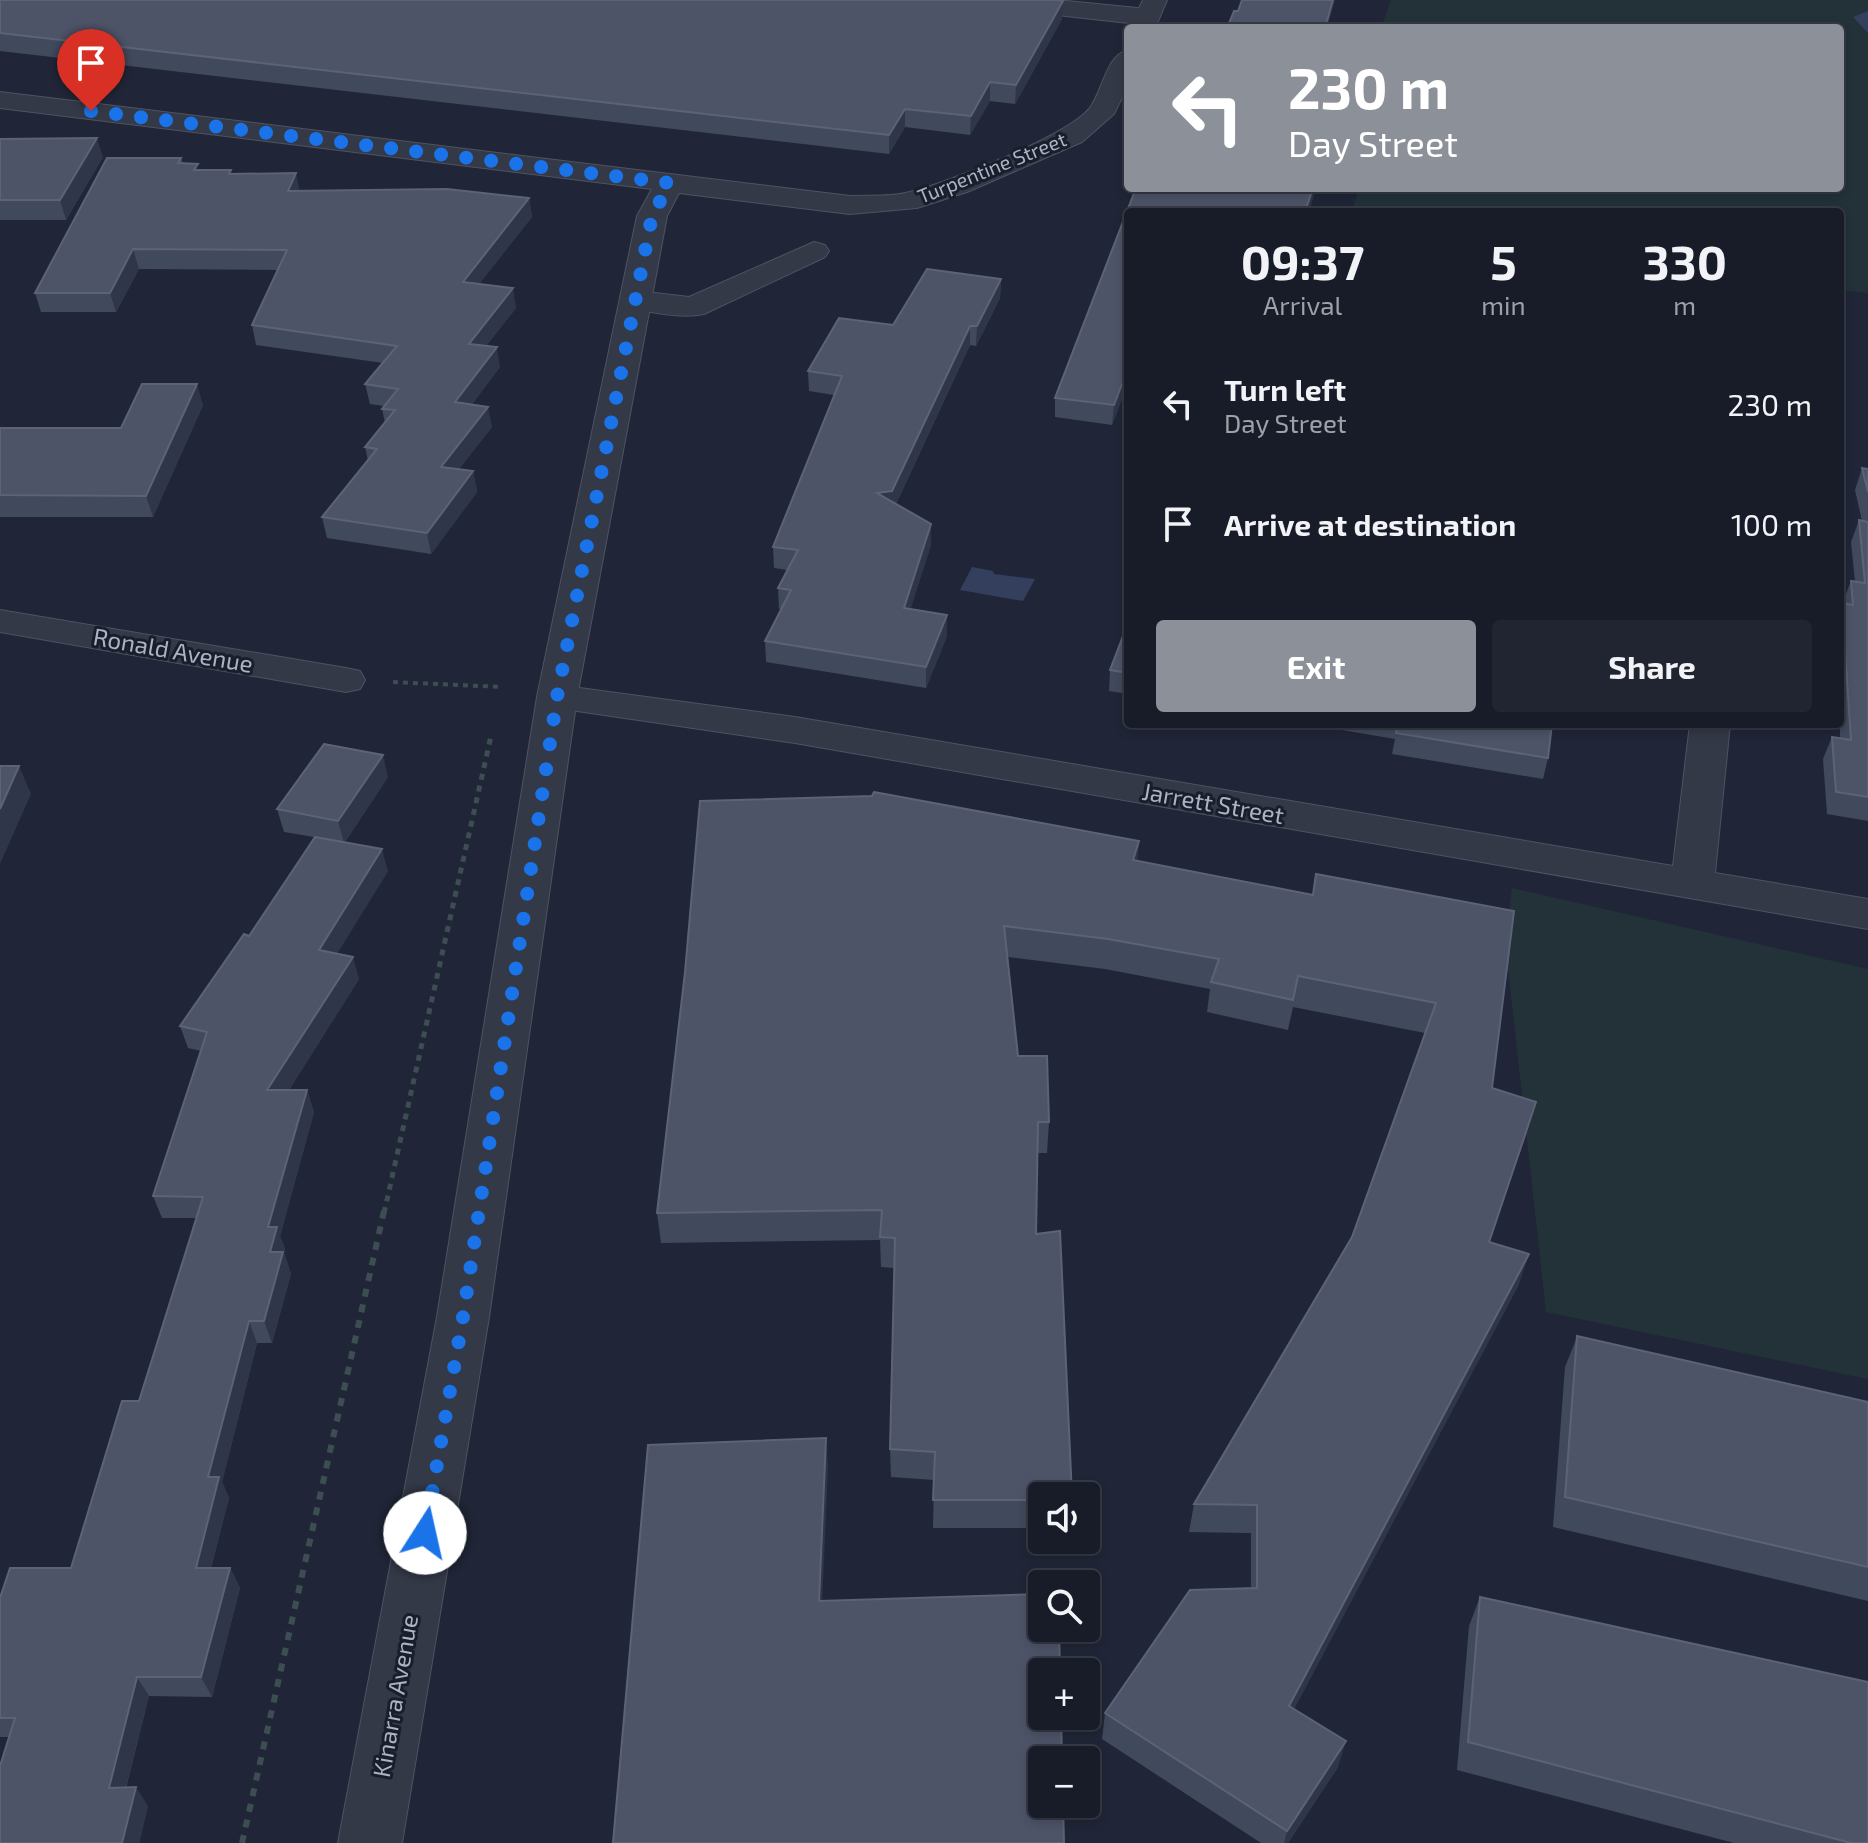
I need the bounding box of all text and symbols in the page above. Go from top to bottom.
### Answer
pin [57,29,125,111]
icon: arrive [69,41,113,85]
text: 230 m [1288,53,1449,120]
icon: left [1156,56,1260,160]
text: Day Street [1288,121,1458,164]
street label: Turpentine Street [914,126,1070,208]
text: 09:37 [1241,232,1364,290]
text: 5 [1490,232,1517,290]
text: 330 [1642,232,1727,290]
text: Arrival [1263,289,1342,320]
text: min [1481,289,1526,320]
text: m [1673,289,1696,320]
text: Turn left [1224,371,1346,407]
icon: left [1156,382,1200,426]
text: 230 m [1727,386,1812,422]
text: Day Street [1224,407,1347,438]
icon: arrive [1156,502,1200,546]
text: Arrive at destination [1224,506,1516,542]
text: 100 m [1731,506,1812,542]
button: Exit [1156,620,1476,712]
button: Share [1492,620,1812,712]
street label: Ronald Avenue [91,621,255,678]
street label: Jarrett Street [1140,776,1286,829]
map controls [1028,1482,1100,1818]
button: sound [1028,1482,1100,1554]
position arrow [383,1491,467,1575]
button: search [1028,1570,1100,1642]
street label: Kinarra Avenue [366,1612,423,1779]
button: + [1028,1658,1100,1730]
button: − [1028,1746,1100,1818]

